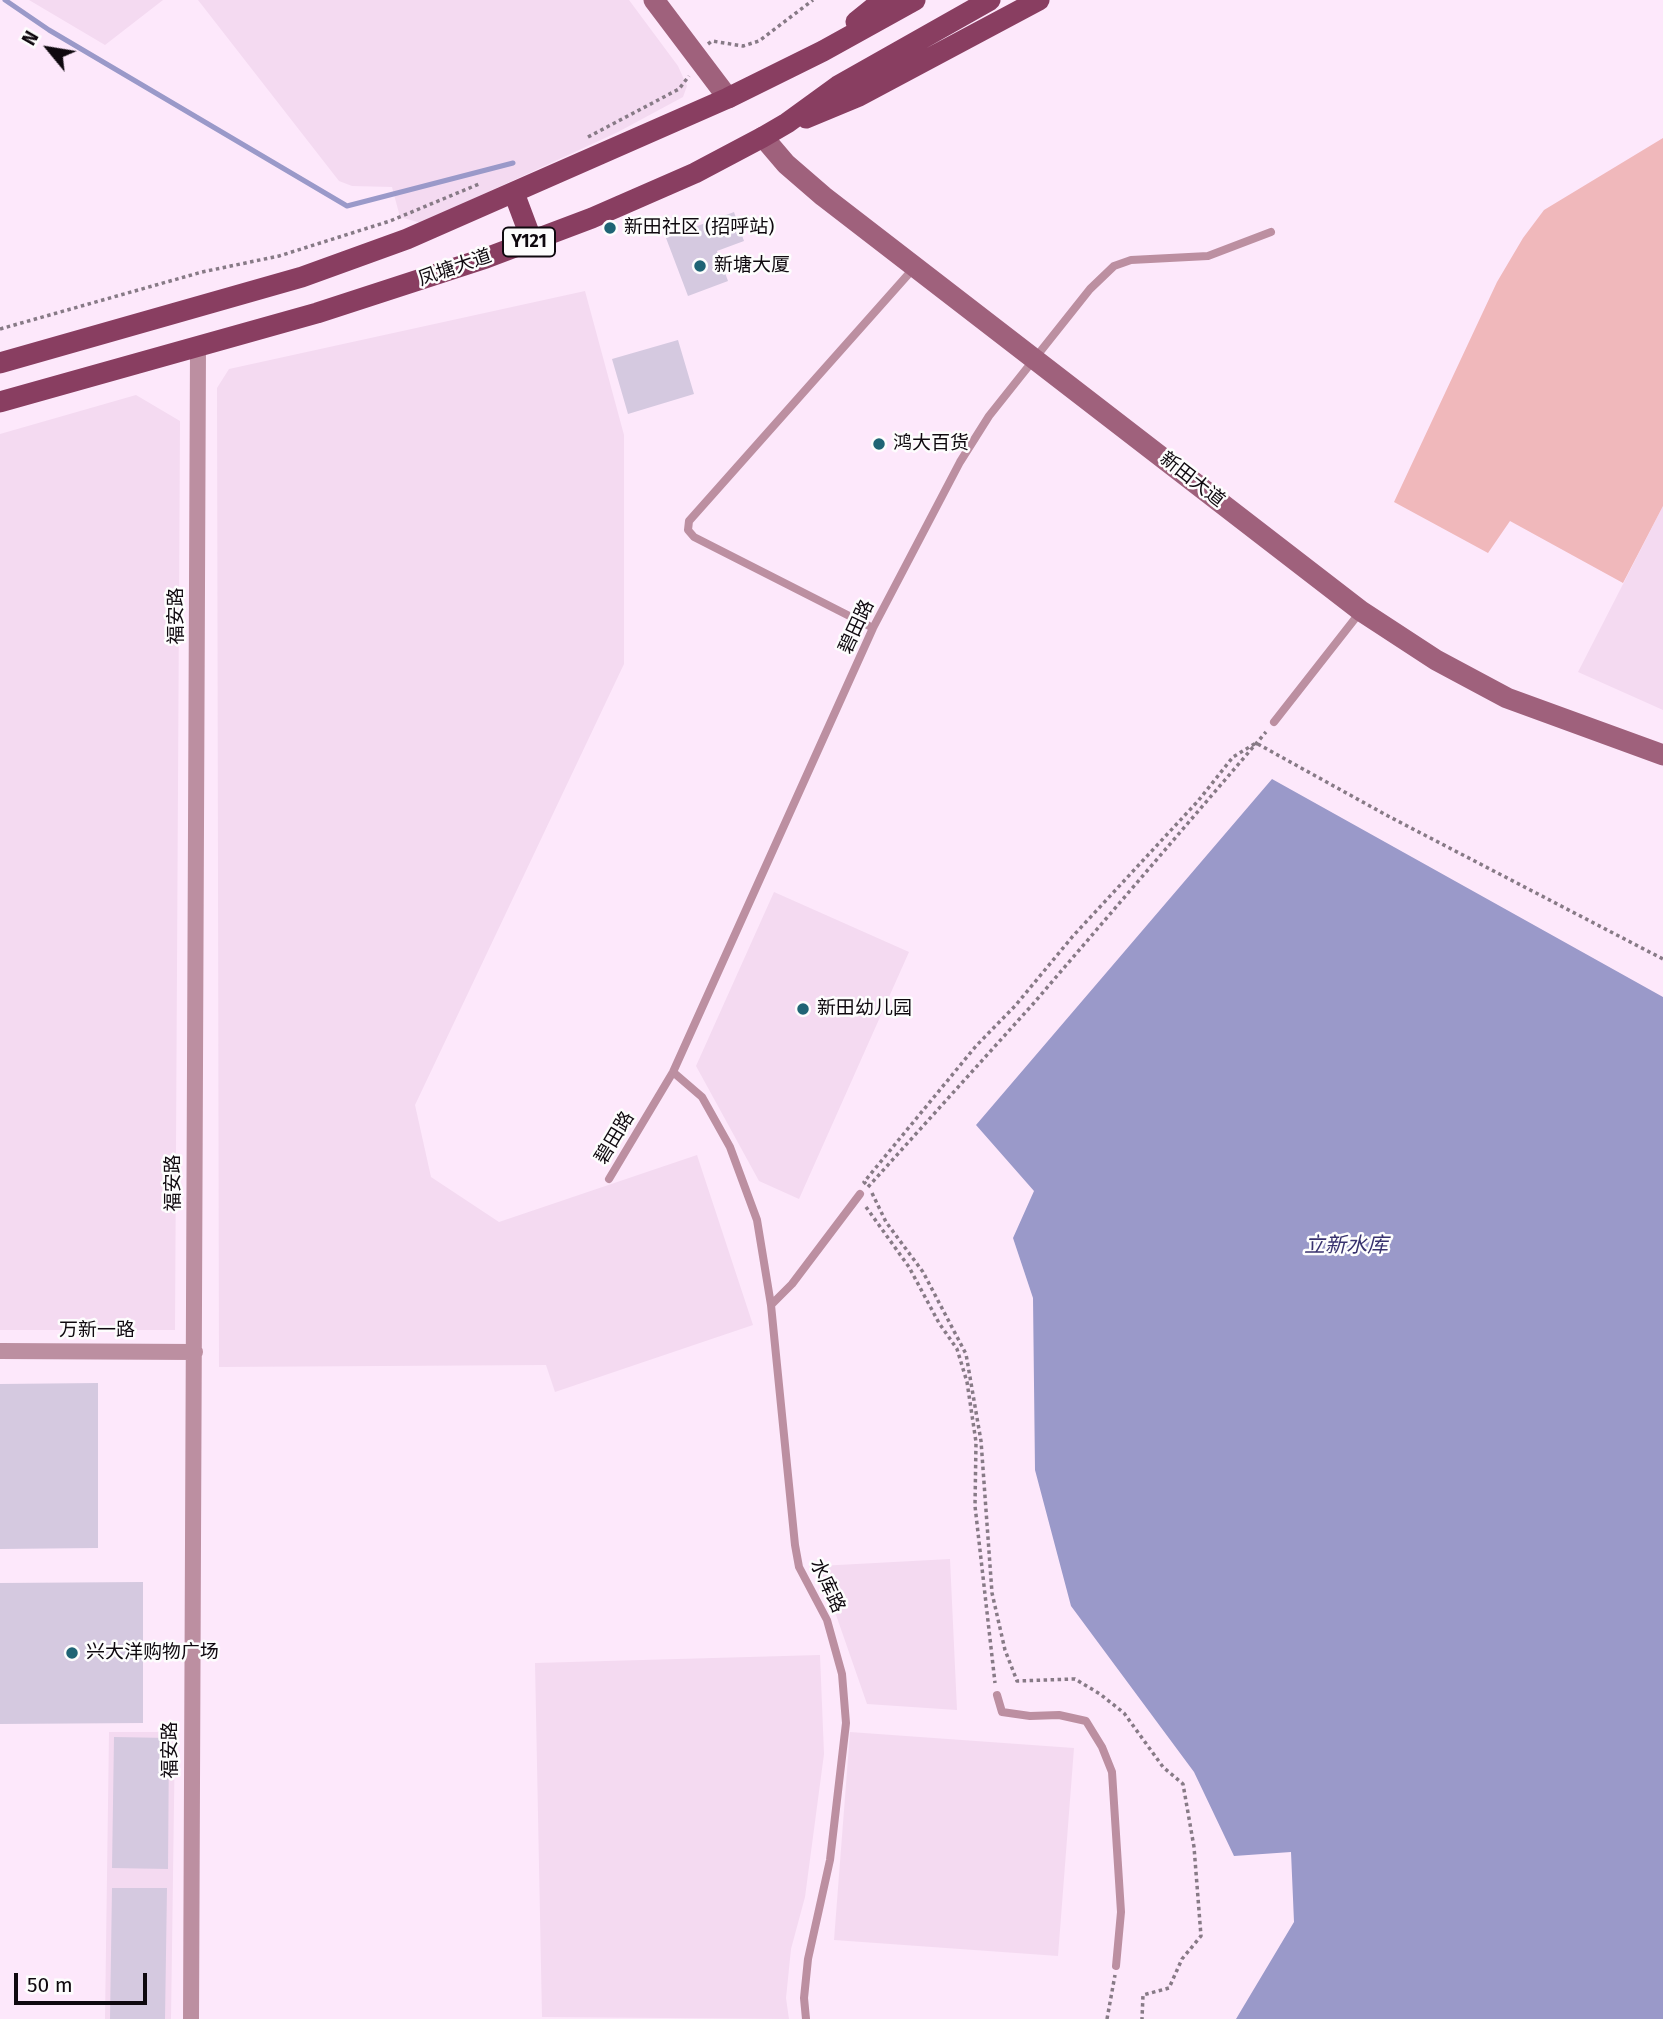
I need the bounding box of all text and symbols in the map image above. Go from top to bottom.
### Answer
north arrow [14,14,84,84]
text: N [17,27,43,49]
place label: 新田社区 (招呼站) [624,217,774,239]
marker: 新田社区 (招呼站) [602,220,618,236]
road number: Y121 [503,228,555,256]
street label: 凤塘大道 [415,245,495,291]
place label: 新塘大厦 [714,255,790,277]
marker: 新塘大厦 [692,258,708,274]
place label: 鸿大百货 [893,433,969,455]
marker: 鸿大百货 [871,436,887,452]
street label: 新田大道 [1155,448,1229,512]
street label: 福安路 [166,588,188,644]
street label: 碧田路 [835,596,879,658]
place label: 新田幼儿园 [817,998,912,1020]
marker: 新田幼儿园 [795,1001,811,1017]
street label: 碧田路 [591,1108,639,1168]
street label: 福安路 [163,1155,185,1211]
water label: 立新水库 [1304,1233,1388,1259]
street label: 万新一路 [59,1320,135,1342]
street label: 水库路 [805,1555,849,1617]
place label: 兴大洋购物广场 [86,1642,219,1664]
marker: 兴大洋购物广场 [64,1645,80,1661]
street label: 福安路 [160,1722,182,1778]
scale bar [18,1960,150,2004]
text: 50 m [27,1972,73,1998]

